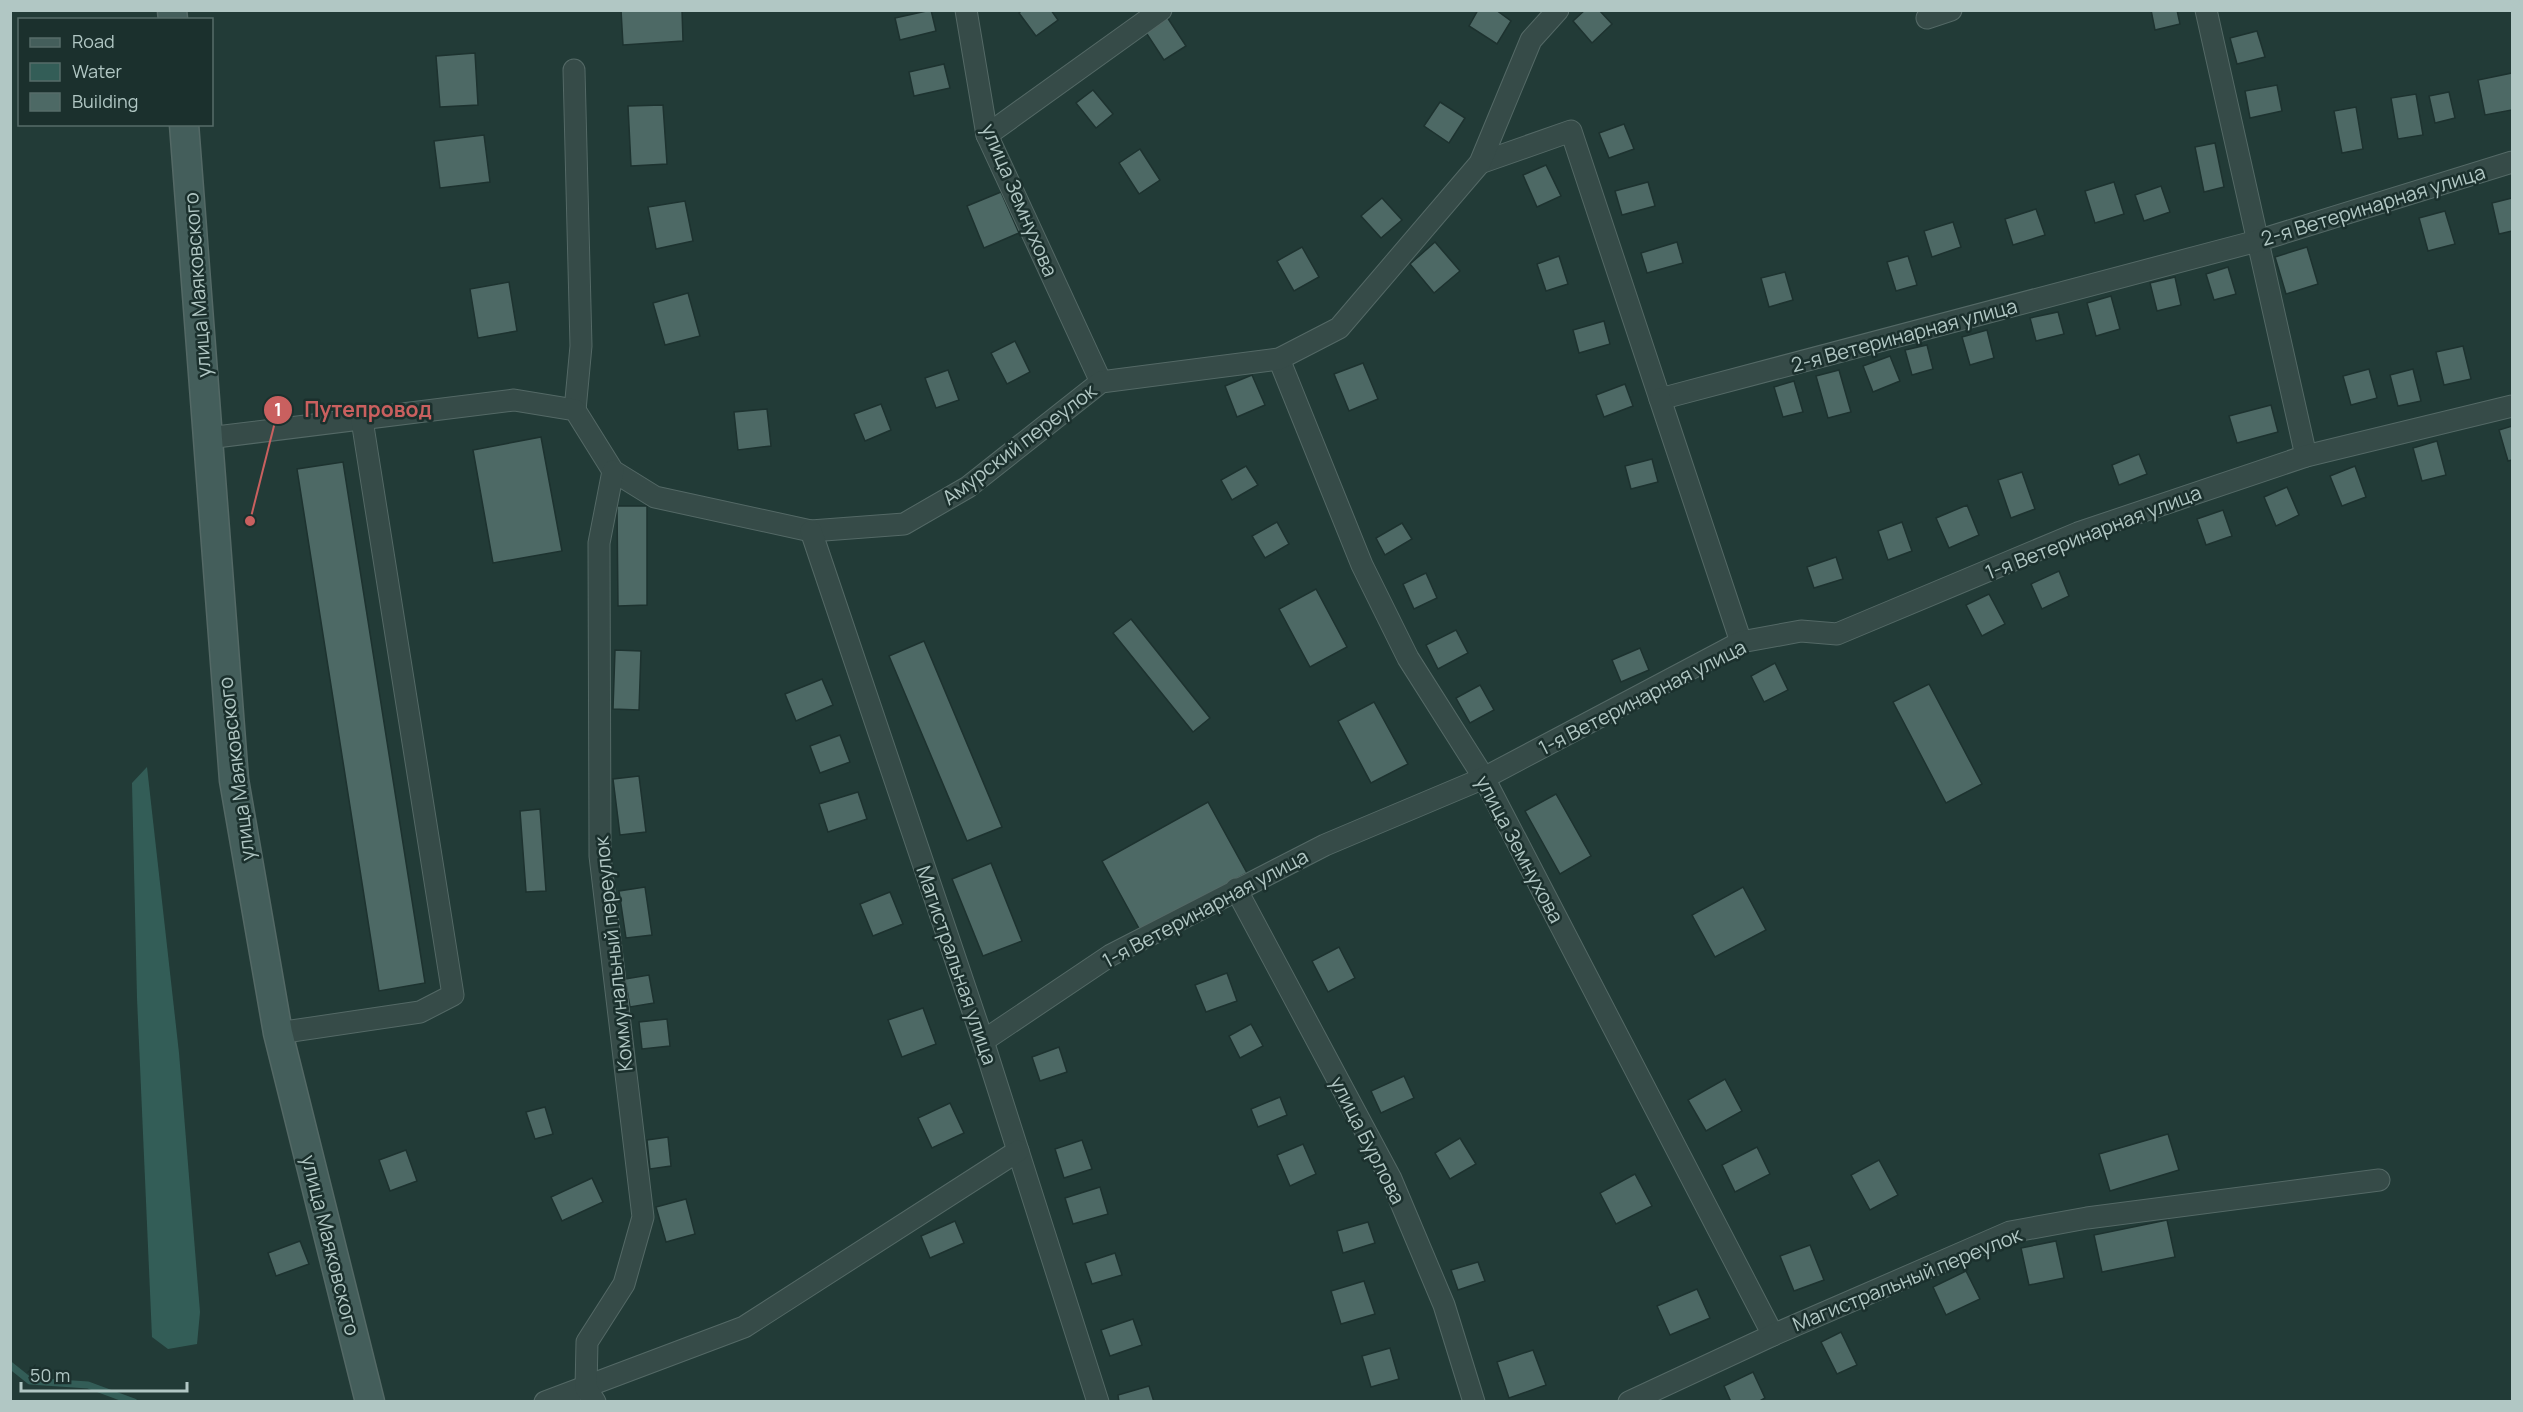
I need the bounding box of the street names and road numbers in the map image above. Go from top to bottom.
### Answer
street label: улица Земнухова [976,119,1064,281]
street label: 2-я Ветеринарная улица [2258,158,2488,252]
street label: улица Маяковского [177,191,217,378]
street label: 2-я Ветеринарная улица [1788,292,2020,378]
street label: Амурский переулок [936,376,1102,511]
street label: 1-я Ветеринарная улица [1981,478,2205,586]
street label: 1-я Ветеринарная улица [1534,633,1750,761]
street label: улица Маяковского [211,675,261,863]
street label: улица Земнухова [1470,770,1570,928]
street label: Коммунальный переулок [587,834,639,1073]
street label: 1-я Ветеринарная улица [1097,842,1313,974]
street label: Магистральная улица [910,862,1004,1068]
street label: улица Бурлова [1324,1071,1412,1209]
street label: улица Маяковского [295,1152,367,1338]
street label: Магистральный переулок [1788,1220,2027,1337]

